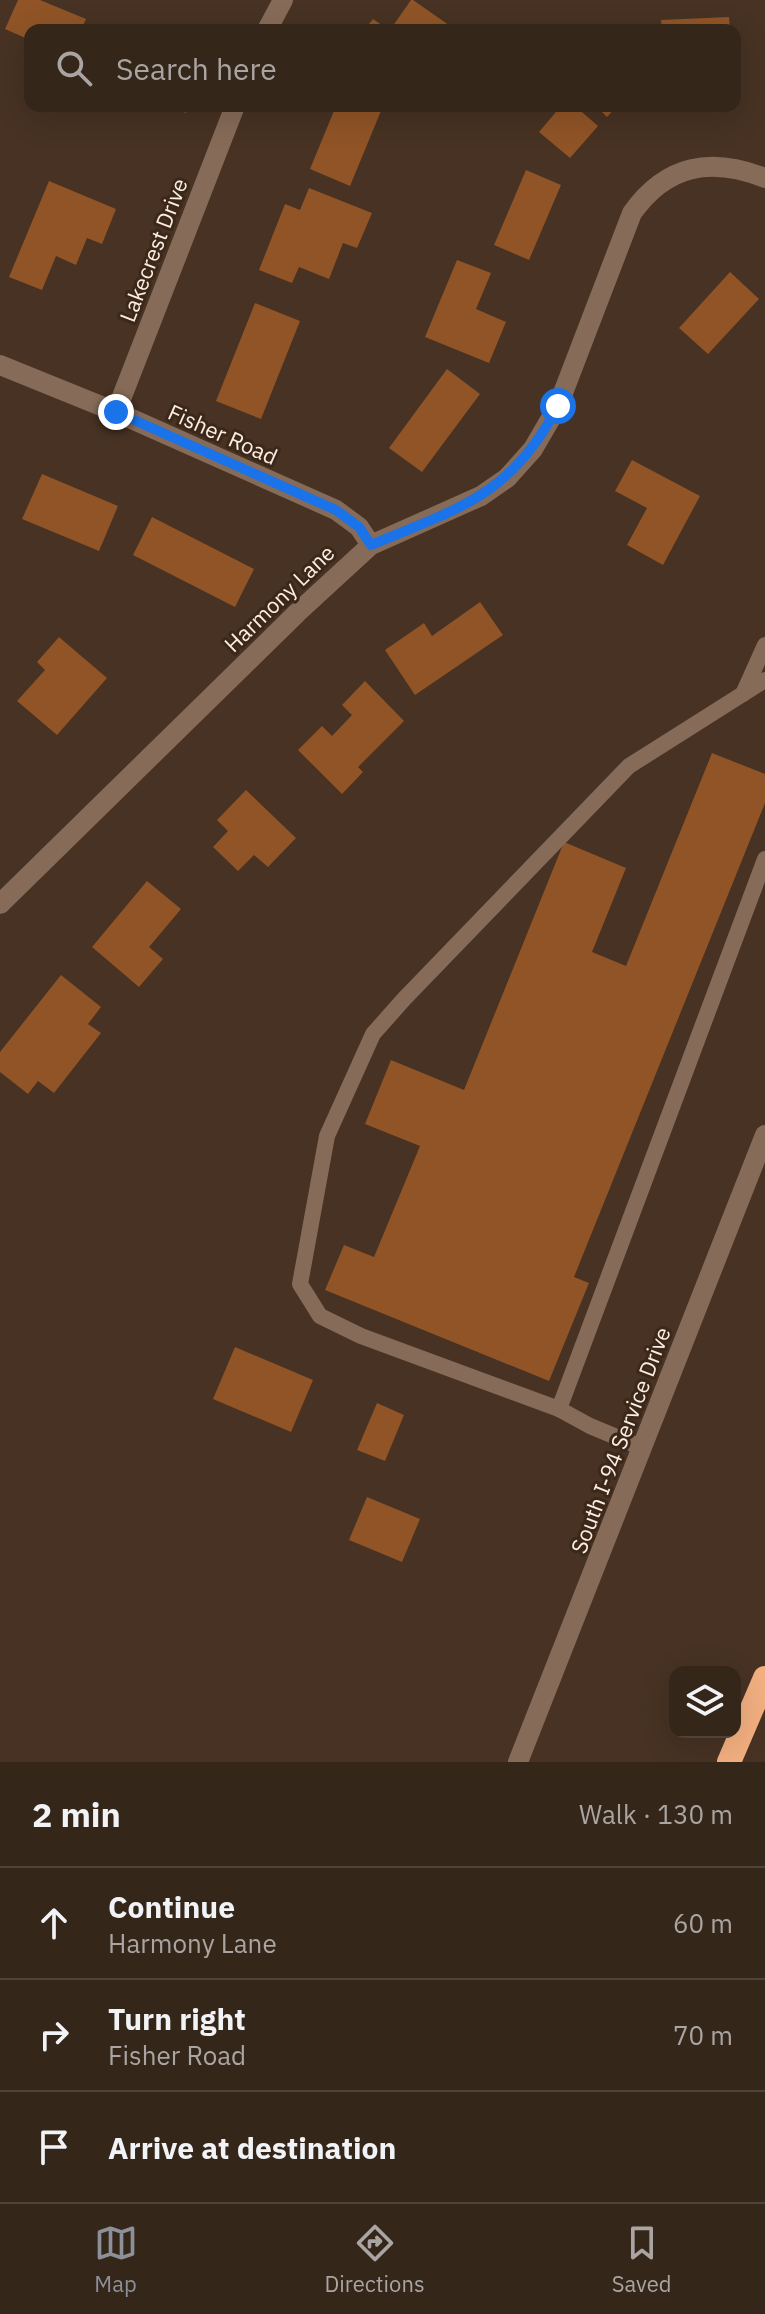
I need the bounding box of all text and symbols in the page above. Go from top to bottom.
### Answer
search box [24,24,741,112]
icon: search [52,46,96,90]
text: Search here [116,49,277,88]
street label: Lakecrest Drive [112,174,194,326]
route start [540,388,576,424]
route end [98,394,134,430]
street label: Fisher Road [164,397,282,471]
street label: Harmony Lane [218,538,340,658]
street label: South I-94 Service Drive [563,1323,677,1557]
map controls [669,1666,741,1738]
button: layers [669,1666,741,1738]
text: 2 min [32,1792,121,1836]
text: Walk · 130 m [579,1797,733,1831]
text: Continue [108,1887,235,1926]
icon: ahead [32,1901,76,1945]
text: 60 m [673,1906,733,1940]
text: Harmony Lane [108,1926,277,1960]
text: Turn right [108,1999,246,2038]
icon: right [32,2013,76,2057]
text: 70 m [673,2018,733,2052]
text: Fisher Road [108,2038,246,2072]
icon: arrive [32,2125,76,2169]
text: Arrive at destination [108,2128,396,2167]
tab: Map [94,2221,138,2298]
tab: Directions [325,2221,425,2298]
tab: Saved [612,2221,671,2298]

